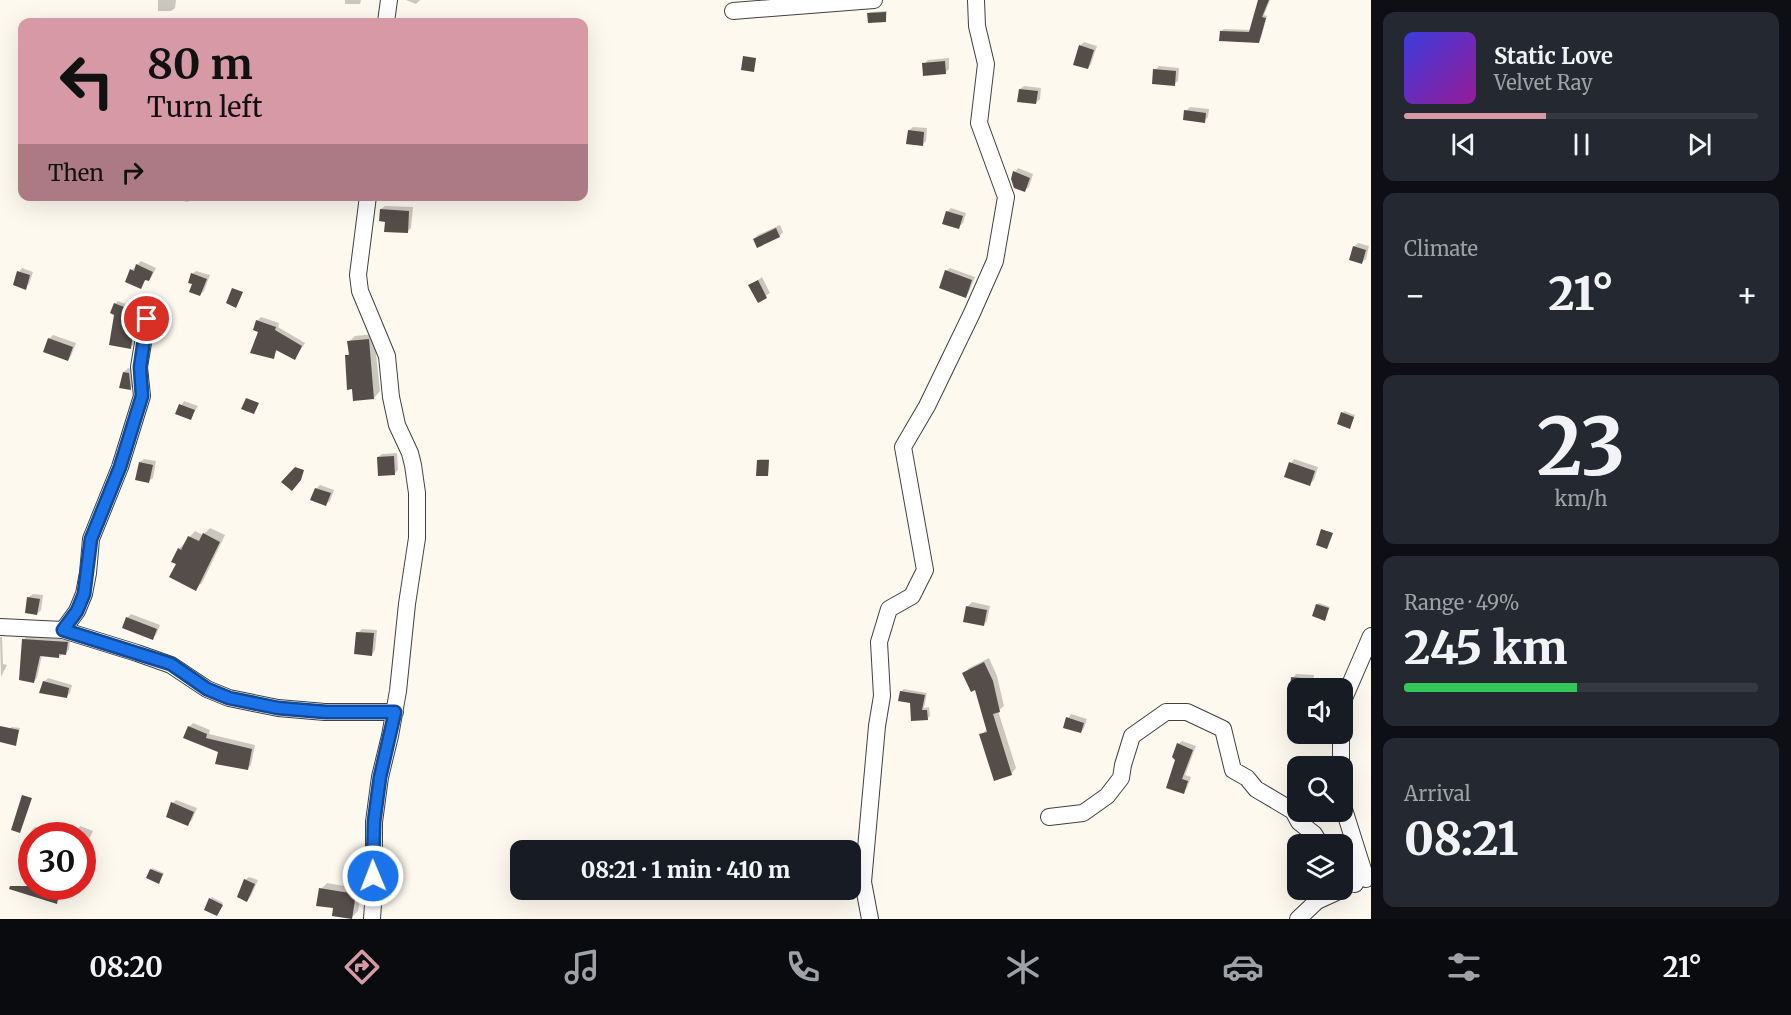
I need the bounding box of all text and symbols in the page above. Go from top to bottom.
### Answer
text: 80 m [147,38,253,90]
icon: left [48,42,126,120]
text: Static Love [1494,42,1613,70]
text: Velvet Ray [1494,70,1593,95]
text: Turn left [147,90,262,124]
icon: previous [1447,128,1480,161]
icon: pause [1565,128,1598,161]
icon: next [1683,128,1716,161]
icon: right [116,156,149,189]
text: Then [48,159,104,187]
text: Climate [1404,236,1478,261]
text: 21° [1548,266,1614,322]
text: − [1404,275,1426,316]
text: + [1736,275,1758,316]
pin [121,293,172,344]
icon: arrive [130,302,163,335]
text: 23 [1537,398,1625,496]
text: km/h [1555,486,1607,511]
text: Range · 49% [1404,590,1520,615]
text: 245 km [1404,620,1567,676]
map controls [1287,678,1353,900]
button: sound [1287,678,1353,744]
button: search [1287,756,1353,822]
text: Arrival [1404,781,1471,806]
text: 08:21 [1404,811,1519,867]
speed limit sign: 30 [18,822,96,900]
button: layers [1287,834,1353,900]
position arrow [341,844,405,908]
text: 08:21 · 1 min · 410 m [581,856,790,884]
icon: directions [341,946,383,988]
icon: music [561,946,603,988]
icon: phone [782,946,824,988]
icon: climate [1002,946,1044,988]
icon: car [1222,946,1264,988]
icon: filters [1443,946,1485,988]
text: 08:20 [89,950,163,984]
text: 21° [1663,950,1702,984]

